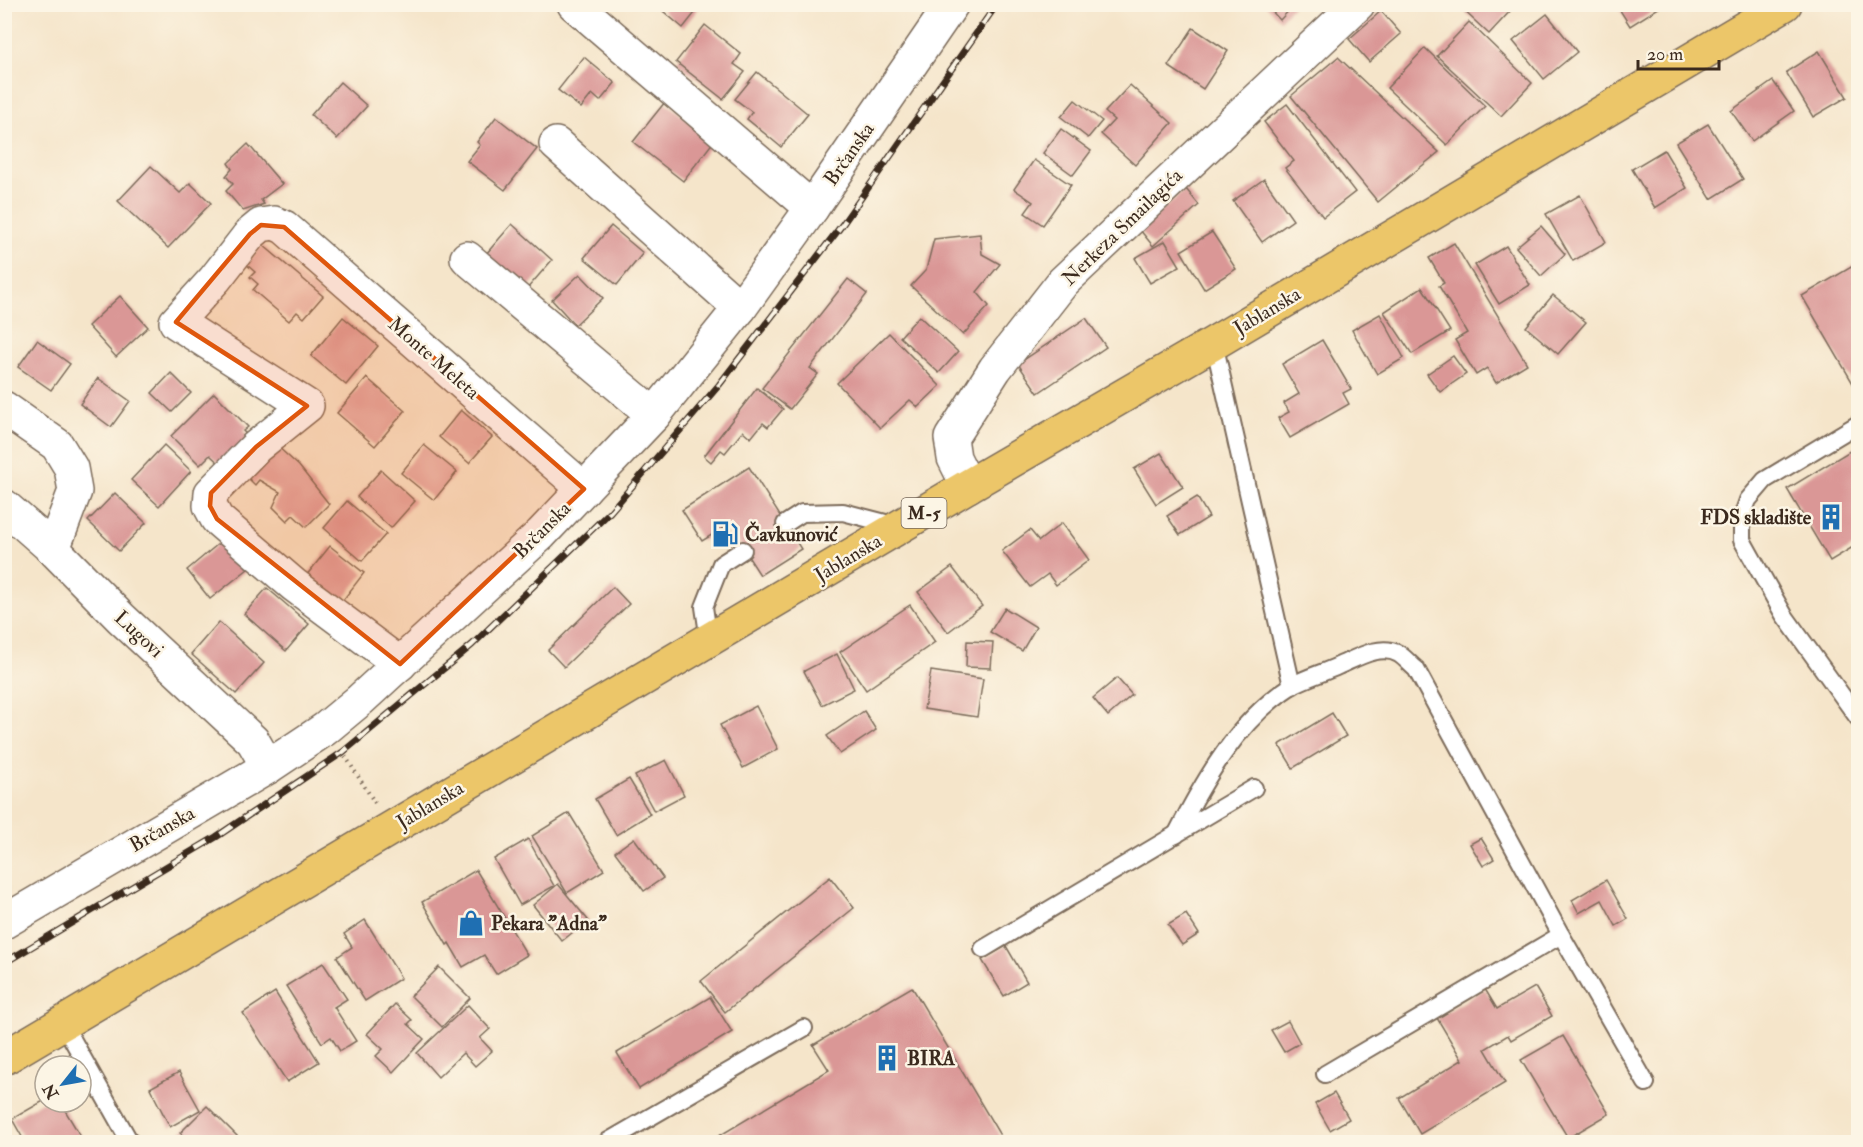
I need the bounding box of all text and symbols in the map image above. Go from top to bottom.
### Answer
scale bar [1638,33,1719,71]
text: 20 m [1647,43,1683,66]
street label: Brčanska [818,117,880,190]
street label: Nerkeza Smailagića [1057,163,1188,291]
street label: Jablanska [1228,281,1306,341]
street label: Monte Meleta [383,311,486,405]
street label: Brčanska [508,495,577,564]
road number: M-5 [902,498,946,528]
building icon: FDS skladište [1816,502,1846,532]
place label: FDS skladište [1700,505,1812,530]
fuel station icon: Čavkunović [710,519,740,549]
place label: Čavkunović [745,521,838,547]
street label: Jablanska [809,528,887,588]
street label: Lugovi [109,605,169,663]
street label: Jablanska [391,775,469,835]
street label: Brčanska [125,800,200,858]
shop icon: Pekara "Adna" [456,908,486,938]
place label: Pekara "Adna" [491,911,607,936]
building icon: BIRA [872,1043,902,1073]
place label: BIRA [907,1046,955,1071]
north arrow [33,1054,93,1114]
text: N [38,1079,64,1103]

